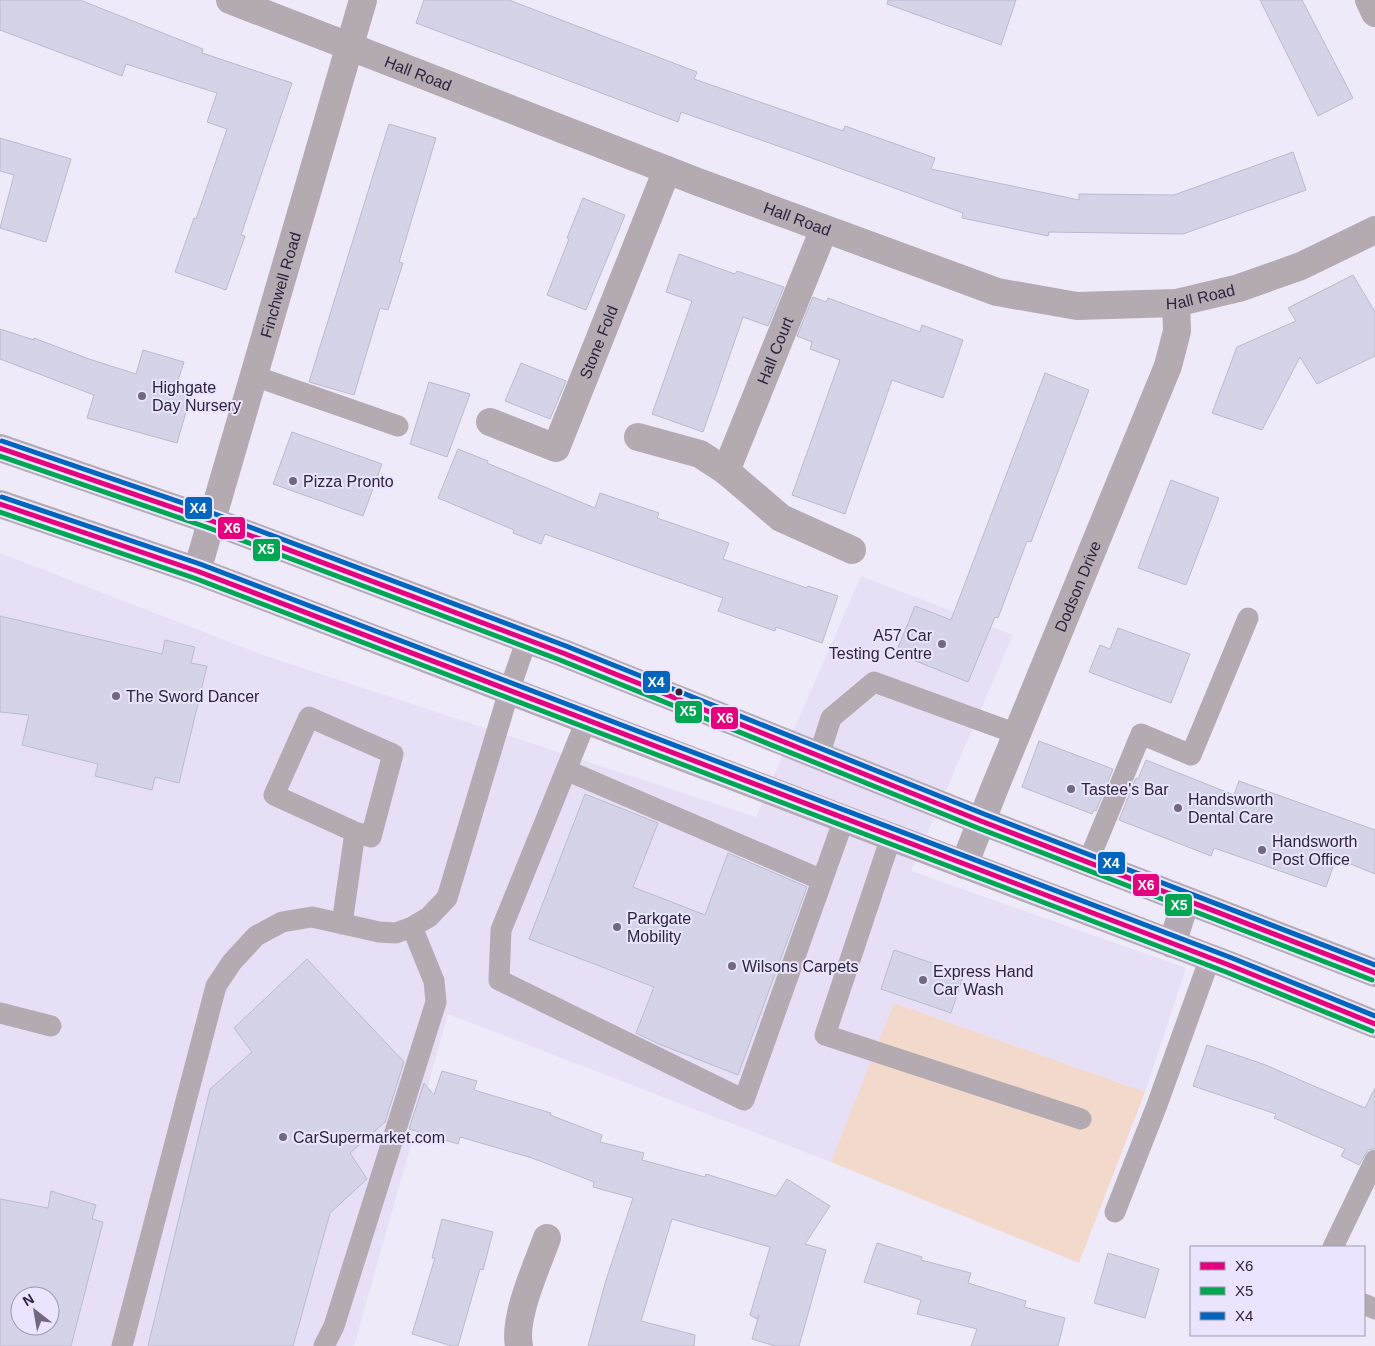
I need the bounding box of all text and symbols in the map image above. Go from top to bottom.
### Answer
street label: Hall Road [382,53,454,94]
street label: Hall Road [761,198,833,239]
street label: Finchwell Road [257,230,304,340]
street label: Hall Road [1166,281,1236,312]
street label: Stone Fold [576,303,621,381]
street label: Hall Court [754,314,796,387]
place label: Highgate Day Nursery [152,379,241,414]
marker: Highgate Day Nursery [136,390,148,402]
place label: Pizza Pronto [303,473,394,490]
marker: Pizza Pronto [287,475,299,487]
line badge: X4 [184,496,213,520]
text: X4 [189,500,207,516]
line badge: X6 [217,516,246,540]
text: X6 [223,520,241,536]
line badge: X5 [252,538,281,562]
street label: Dodson Drive [1051,538,1104,634]
text: X5 [257,541,275,557]
place label: A57 Car Testing Centre [829,627,933,662]
marker: A57 Car Testing Centre [936,638,948,650]
line badge: X4 [642,670,671,694]
text: X4 [647,674,665,690]
unlabelled marker [674,687,684,697]
place label: The Sword Dancer [126,688,260,705]
marker: The Sword Dancer [110,690,122,702]
line badge: X5 [674,700,703,724]
text: X5 [679,703,697,719]
line badge: X6 [710,706,739,730]
text: X6 [716,710,734,726]
place label: Tastee's Bar [1081,781,1169,798]
marker: Tastee's Bar [1065,783,1077,795]
place label: Handsworth Dental Care [1188,791,1273,826]
marker: Handsworth Dental Care [1172,802,1184,814]
place label: Handsworth Post Office [1272,833,1357,868]
marker: Handsworth Post Office [1256,844,1268,856]
line badge: X4 [1097,851,1126,875]
text: X4 [1102,855,1120,871]
line badge: X6 [1132,873,1160,897]
text: X6 [1137,877,1155,893]
line badge: X5 [1164,893,1193,917]
text: X5 [1170,897,1188,913]
place label: Parkgate Mobility [627,910,691,945]
marker: Parkgate Mobility [611,921,623,933]
place label: Wilsons Carpets [742,958,858,975]
marker: Wilsons Carpets [726,960,738,972]
place label: Express Hand Car Wash [933,963,1034,998]
marker: Express Hand Car Wash [917,974,929,986]
place label: CarSupermarket.com [293,1129,445,1146]
marker: CarSupermarket.com [277,1131,289,1143]
legend [1190,1246,1365,1336]
text: X6 [1235,1257,1253,1274]
text: X5 [1235,1282,1253,1299]
north arrow [10,1286,60,1336]
text: N [20,1290,37,1309]
text: X4 [1235,1307,1253,1324]

